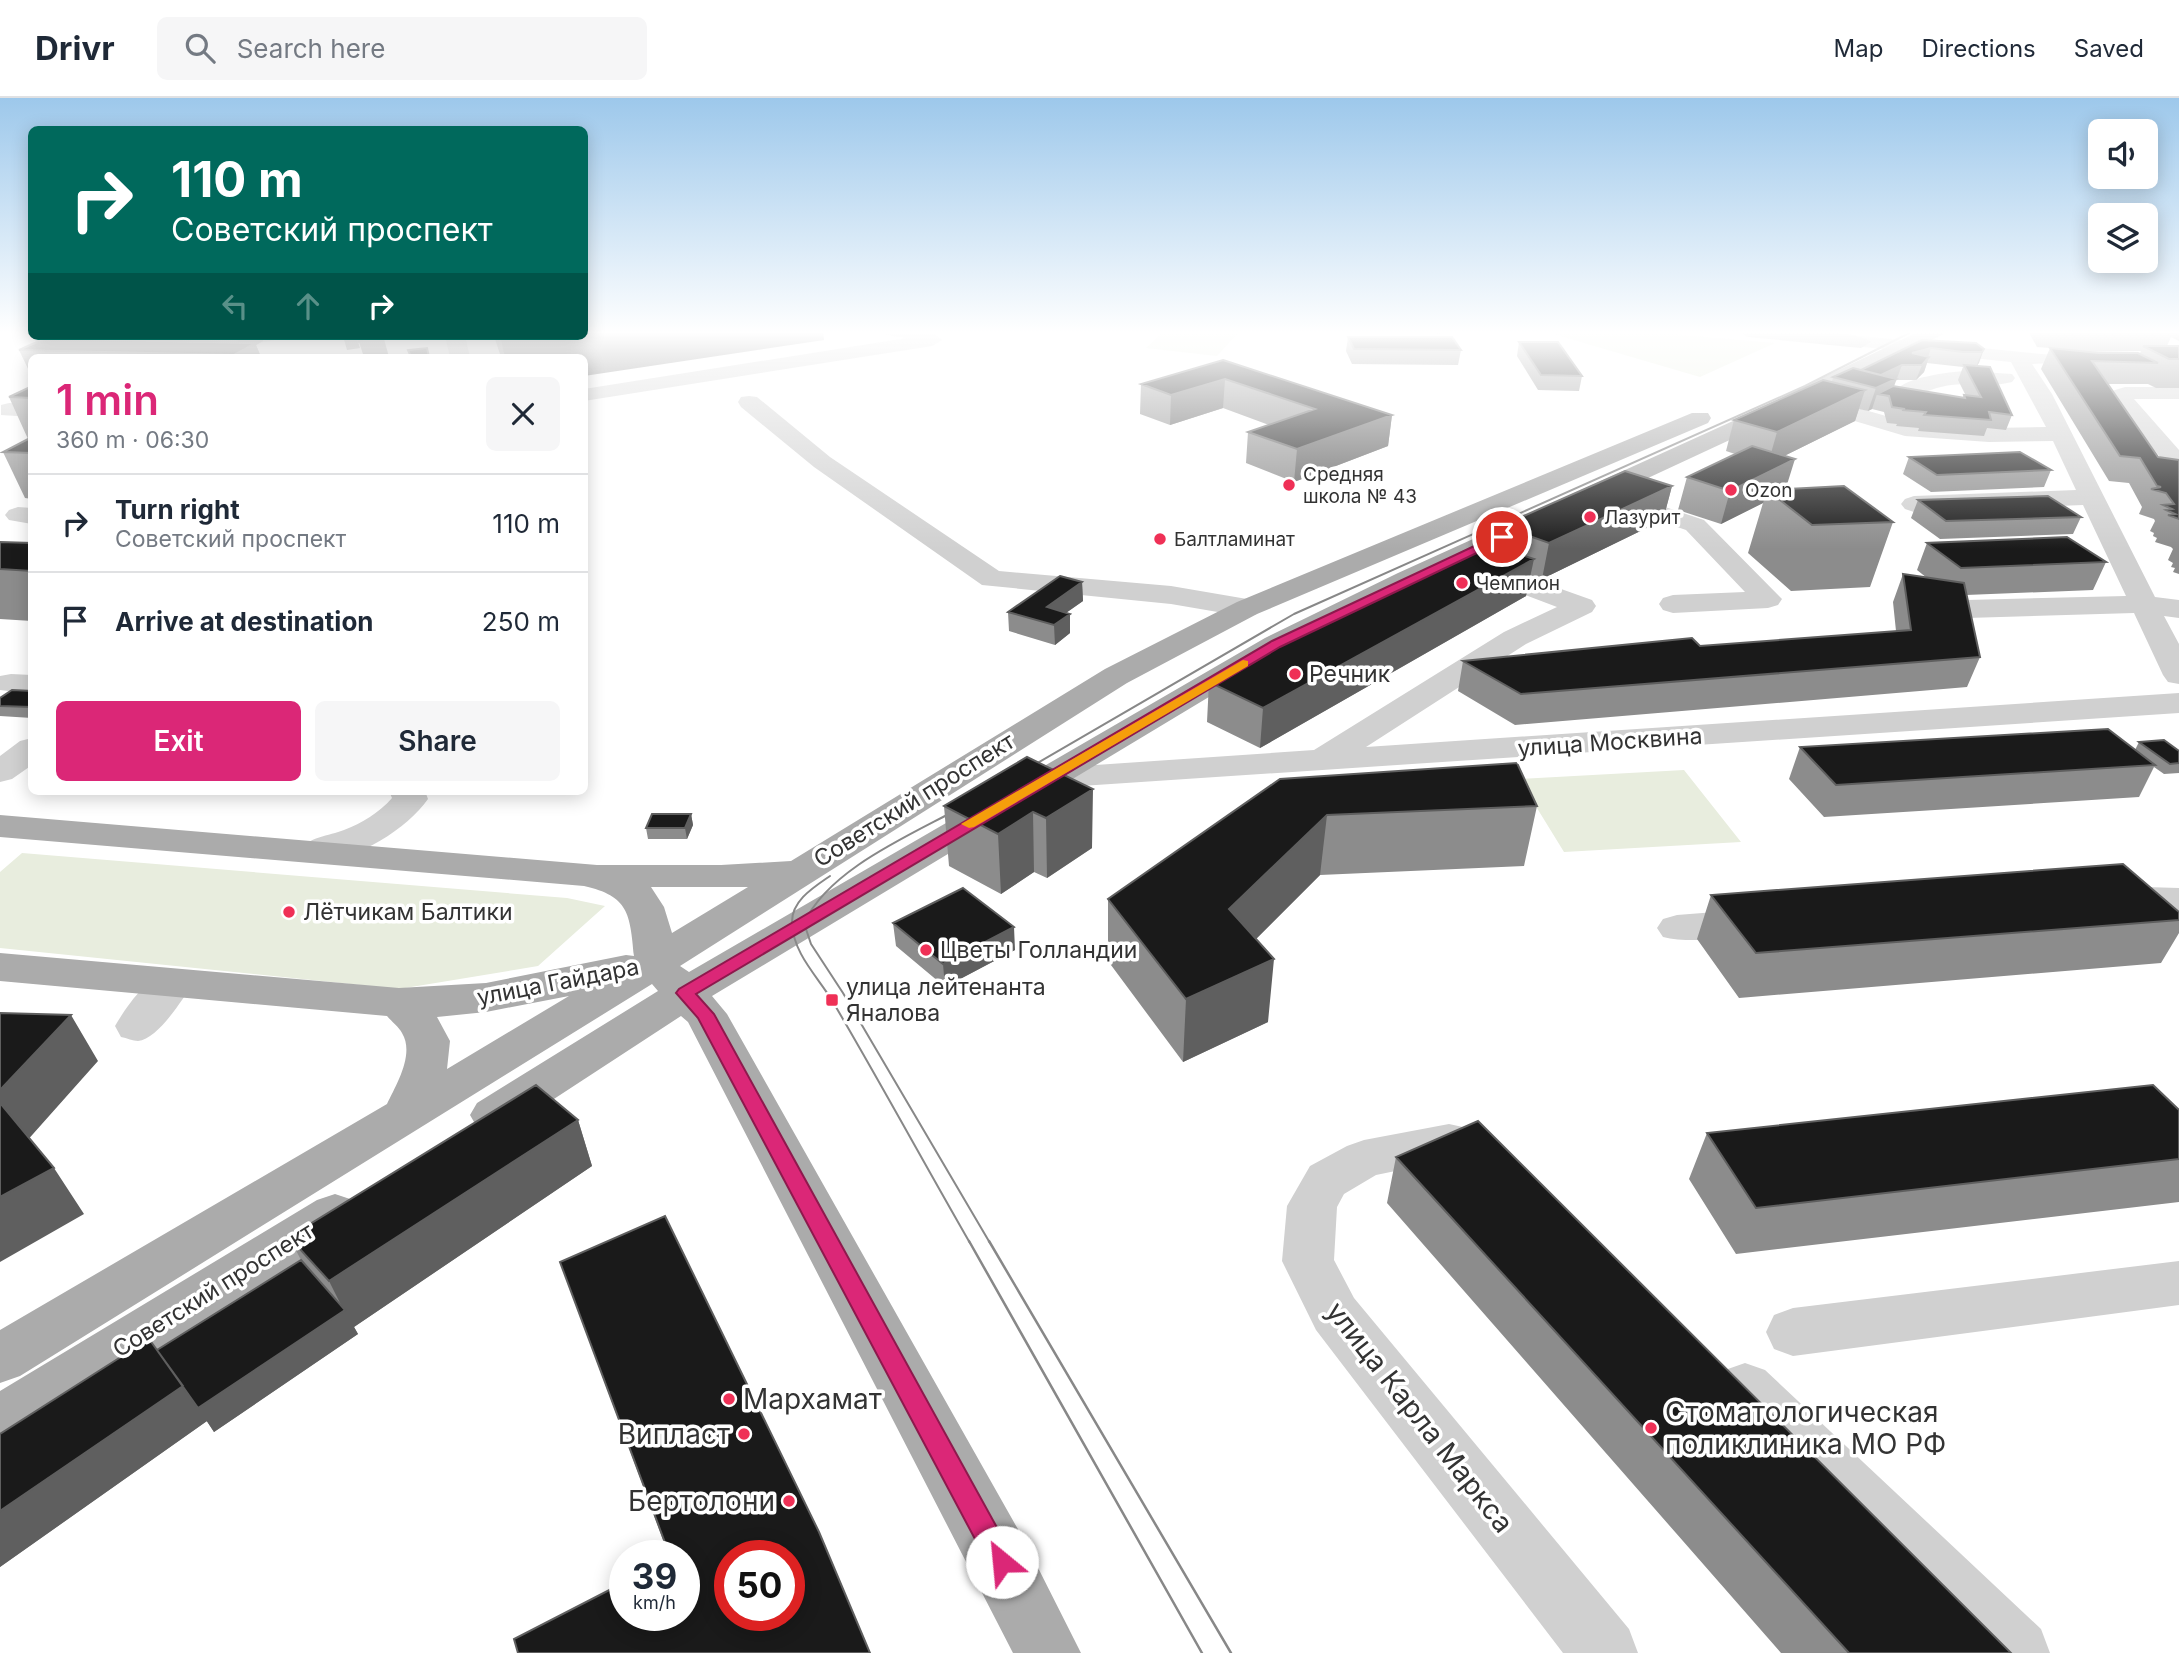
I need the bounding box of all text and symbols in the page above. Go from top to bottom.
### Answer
search box [157,17,647,80]
text: Drivr [35,28,115,68]
icon: search [181,29,219,67]
text: Search here [237,33,385,64]
text: Map [1834,34,1883,63]
text: Directions [1921,34,2036,63]
text: Saved [2074,34,2144,63]
map controls [2088,119,2158,273]
button: sound [2088,119,2158,189]
text: 110 m [171,150,303,209]
icon: right [56,154,147,245]
button: layers [2088,203,2158,273]
text: Советский проспект [171,210,493,249]
icon: left [216,287,254,325]
icon: ahead [289,287,327,325]
icon: right [362,287,400,325]
text: 1 min [56,374,159,425]
button: close [486,377,560,451]
text: 360 m · 06:30 [56,426,209,454]
place label: Средняя школа № 43 [1303,463,1417,508]
marker: Средняя школа № 43 [1281,477,1297,493]
place label: Ozon [1745,479,1792,502]
marker: Ozon [1723,482,1739,498]
text: Turn right [115,494,240,525]
icon: right [56,504,94,542]
place label: Лазурит [1604,506,1681,529]
pin [1472,507,1532,567]
text: 110 m [492,508,560,539]
marker: Лазурит [1582,509,1598,525]
icon: arrive [1483,518,1521,556]
text: Советский проспект [115,525,346,553]
place label: Балтламинат [1174,528,1295,551]
marker: Балтламинат [1152,531,1168,547]
place label: Чемпион [1476,572,1560,595]
marker: Чемпион [1454,575,1470,591]
icon: arrive [56,602,94,640]
text: Arrive at destination [115,606,374,637]
text: 250 m [482,606,560,637]
place label: Речник [1309,660,1391,688]
marker: Речник [1287,666,1303,682]
button: Exit [56,701,301,781]
button: Share [315,701,560,781]
street label: улица Москвина [1517,722,1703,762]
street label: Советский проспект [809,727,1020,873]
place label: Лётчикам Балтики [303,898,513,926]
marker: Лётчикам Балтики [281,904,297,920]
place label: Цветы Голландии [940,936,1137,964]
marker: Цветы Голландии [918,942,934,958]
street label: улица Гайдара [475,953,641,1011]
place label: улица лейтенанта Яналова [846,973,1046,1027]
marker: улица лейтенанта Яналова [824,992,840,1008]
street label: Советский проспект [108,1217,319,1363]
street label: улица Карла Маркса [1319,1295,1521,1539]
place label: Мархамат [743,1382,882,1416]
marker: Мархамат [721,1391,737,1407]
place label: Стоматологическая поликлиника МО РФ [1665,1395,1946,1461]
place label: Випласт [618,1417,730,1451]
marker: Стоматологическая поликлиника МО РФ [1643,1420,1659,1436]
marker: Випласт [736,1426,752,1442]
place label: Бертолони [628,1484,775,1518]
marker: Бертолони [781,1493,797,1509]
position arrow [965,1525,1039,1599]
speed limit sign: 50 [714,1540,805,1631]
text: 39 [632,1555,677,1597]
text: km/h [633,1592,676,1613]

